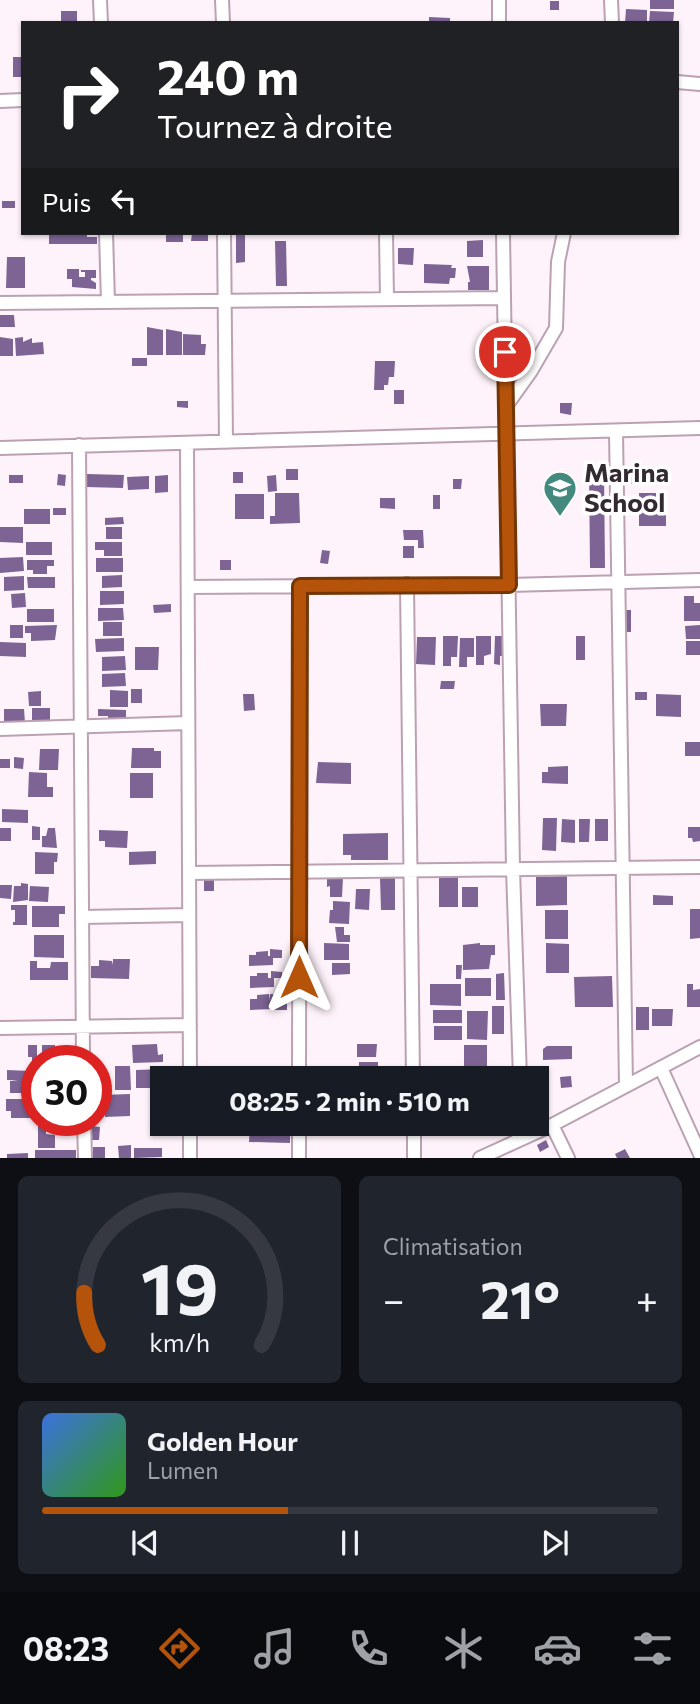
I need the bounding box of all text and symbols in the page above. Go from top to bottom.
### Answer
text: 240 m [157,45,299,105]
icon: right [42,49,133,140]
text: Tournez à droite [157,105,393,145]
icon: left [105,182,143,220]
text: Puis [42,186,91,217]
pin [475,322,535,382]
icon: arrive [486,333,524,371]
place label: Marina School [584,456,669,517]
school or university icon: Marina School [541,469,579,518]
position arrow [262,940,336,1014]
speed limit sign: 30 [21,1045,112,1136]
text: 08:25 · 2 min · 510 m [229,1085,470,1116]
text: Climatisation [383,1232,523,1260]
text: 19 [141,1242,218,1331]
text: 21° [480,1266,560,1330]
text: − [383,1275,405,1322]
text: + [636,1275,658,1322]
text: km/h [149,1327,210,1357]
text: Golden Hour [147,1425,298,1456]
text: Lumen [147,1456,218,1484]
icon: previous [126,1524,164,1562]
icon: pause [331,1524,369,1562]
icon: next [536,1524,574,1562]
icon: directions [155,1624,204,1673]
icon: music [250,1624,299,1673]
icon: phone [344,1624,393,1673]
icon: climate [439,1624,488,1673]
icon: car [533,1624,582,1673]
icon: filters [628,1624,677,1673]
text: 08:23 [23,1628,109,1668]

